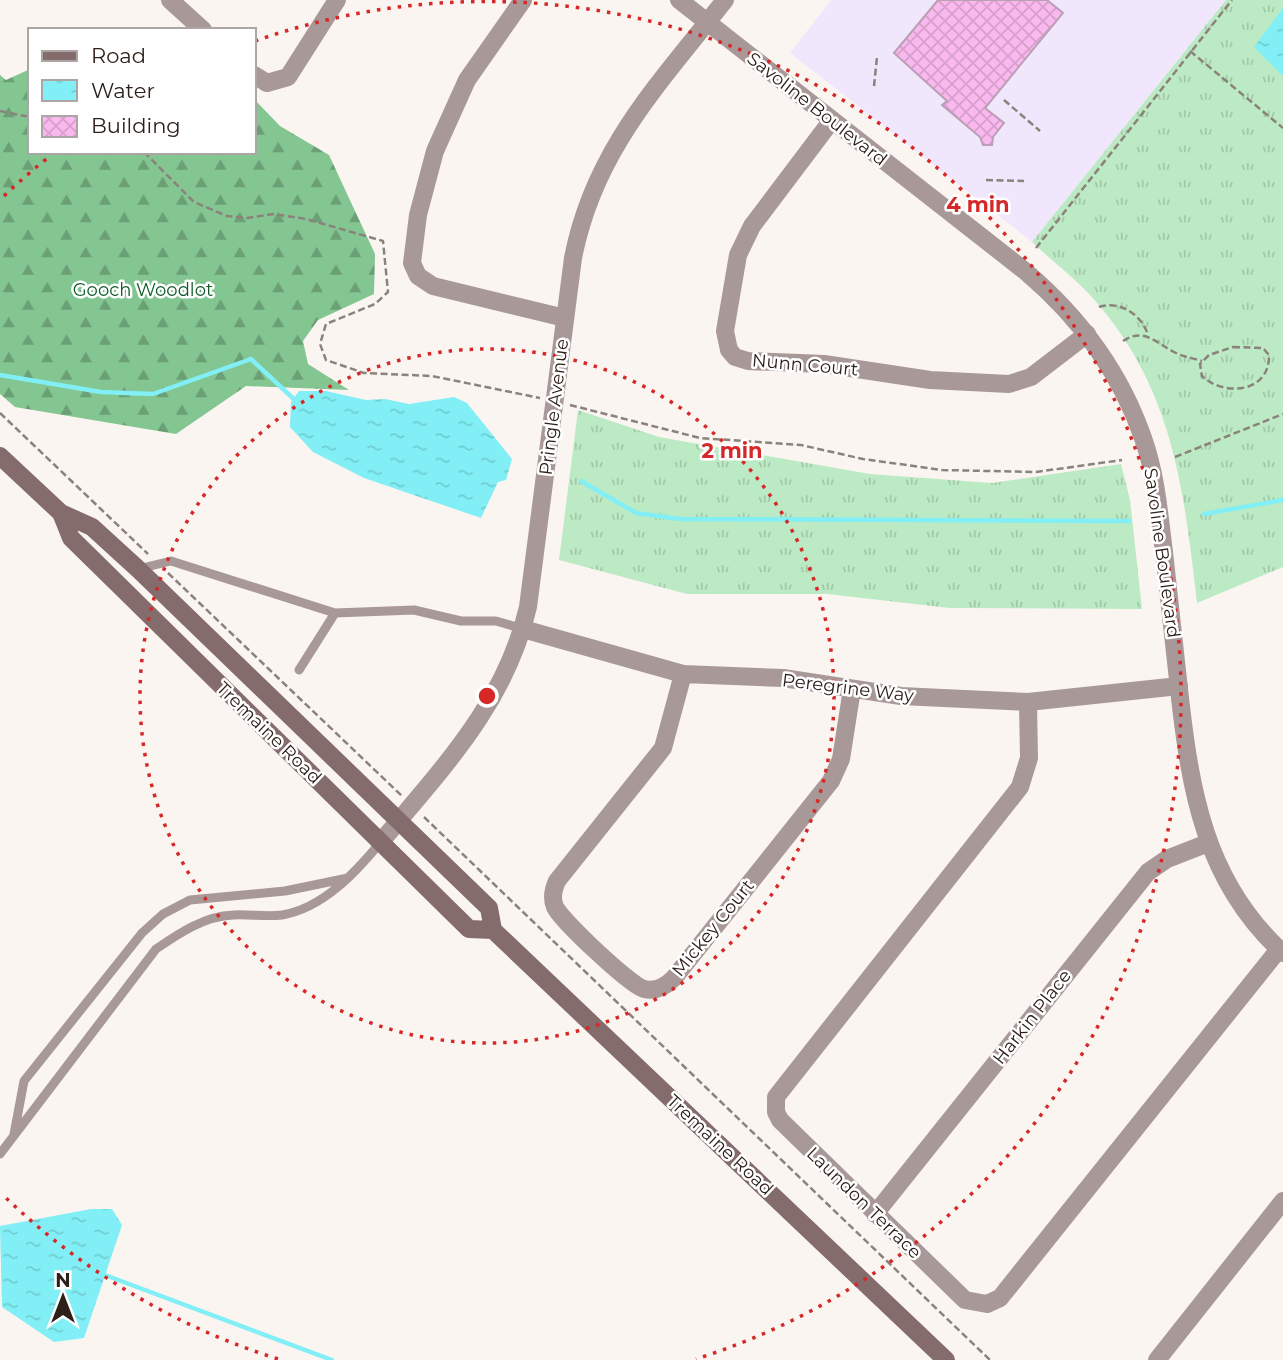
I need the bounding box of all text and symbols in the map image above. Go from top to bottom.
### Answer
legend [28,28,256,154]
text: Road [91,43,146,68]
street label: Savoline Boulevard [743,48,891,170]
text: Water [91,78,155,103]
text: Building [91,113,181,138]
text: 4 min [946,192,1010,217]
park label: Gooch Woodlot [73,279,213,301]
street label: Pringle Avenue [535,337,573,476]
street label: Nunn Court [751,349,859,381]
text: 2 min [701,438,763,463]
street label: Savoline Boulevard [1139,467,1185,639]
street label: Peregrine Way [781,669,915,707]
street label: Tremaine Road [212,677,326,789]
centre of rings [475,684,499,708]
street label: Mickey Court [667,875,759,981]
street label: Harkin Place [988,965,1076,1069]
street label: Tremaine Road [662,1090,778,1200]
street label: Laundon Terrace [802,1143,926,1263]
north arrow [28,1262,98,1332]
text: N [55,1269,71,1292]

